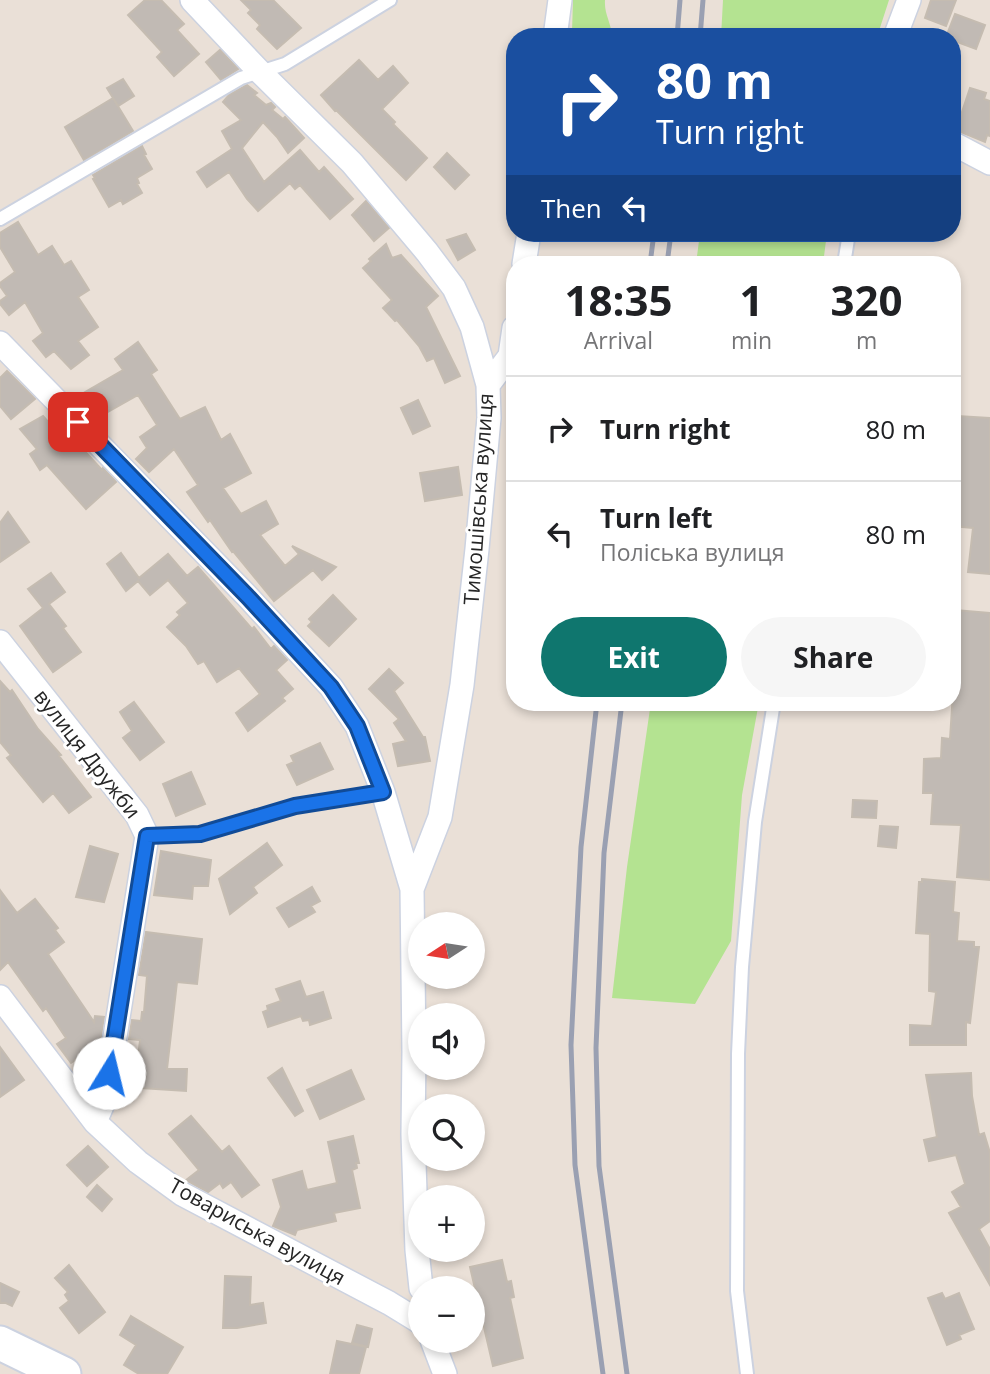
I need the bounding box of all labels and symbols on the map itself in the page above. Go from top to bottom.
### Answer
pin [48,392,108,452]
street label: Тимошівська вулиця [457,392,499,606]
street label: вулиця Дружби [28,683,147,824]
north arrow [408,912,485,989]
position arrow [72,1036,146,1110]
street label: Товариська вулиця [164,1171,351,1291]

